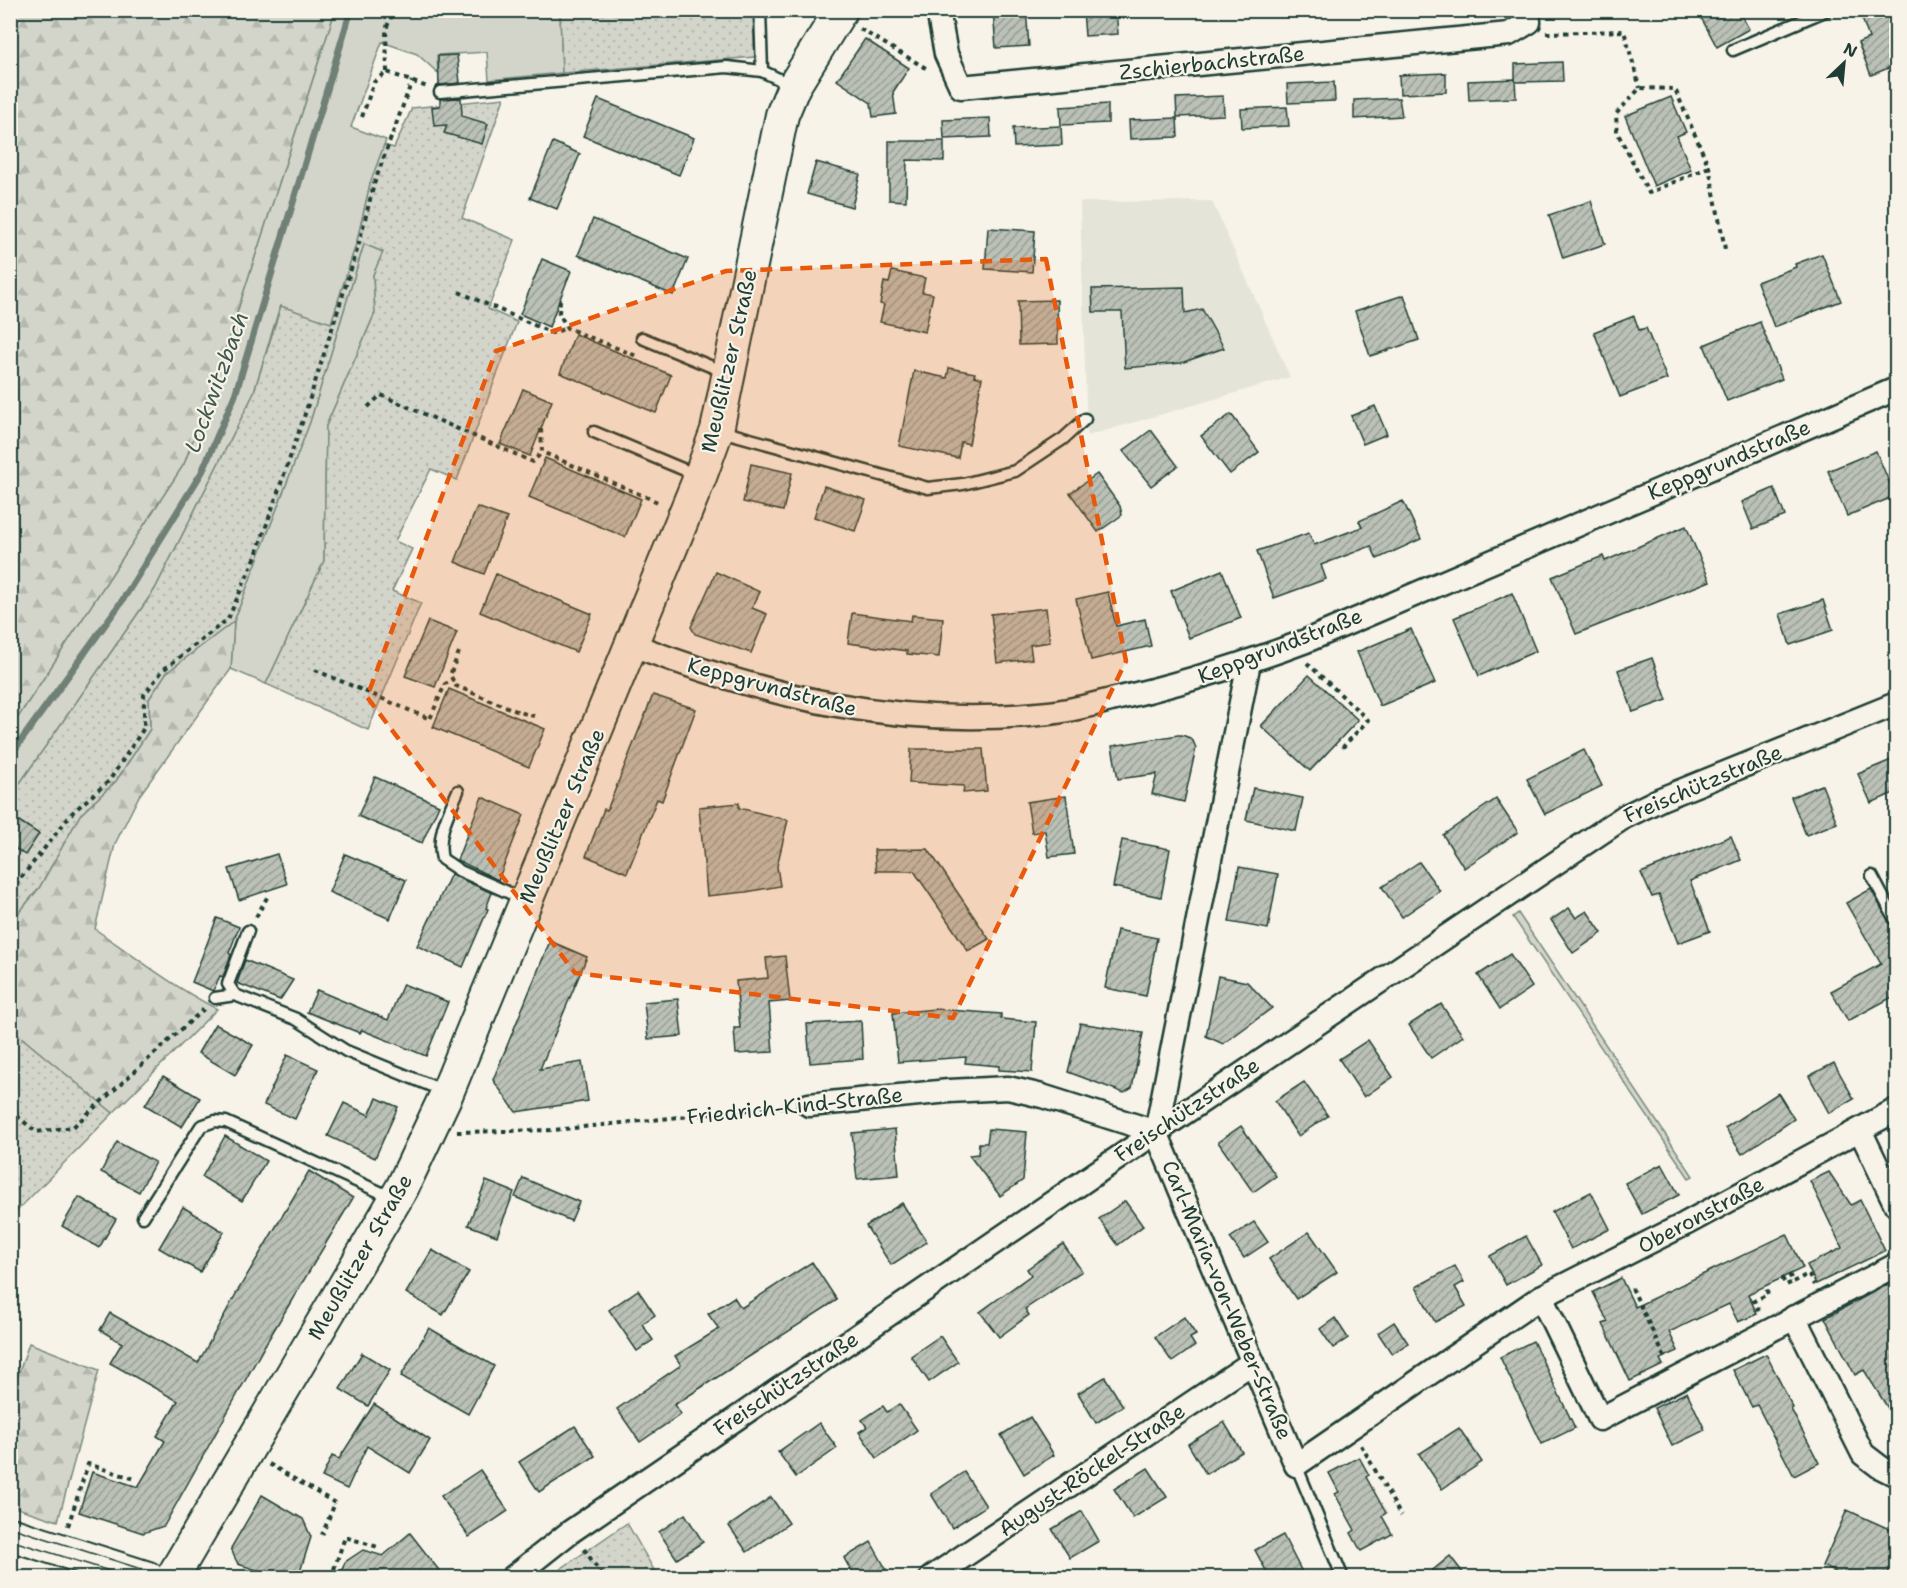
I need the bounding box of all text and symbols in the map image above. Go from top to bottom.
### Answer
north arrow [1814,33,1874,93]
text: N [1840,38,1861,62]
street label: Zschierbachstraße [1118,39,1306,87]
street label: Meußlitzer Straße [694,267,764,455]
water label: Lockwitzbach [178,308,255,457]
street label: Keppgrundstraße [1643,413,1815,507]
street label: Keppgrundstraße [1194,602,1366,690]
street label: Keppgrundstraße [684,651,860,723]
street label: Meußlitzer Straße [513,724,611,908]
street label: Freischützstraße [1620,738,1786,830]
street label: Freischützstraße [1109,1051,1265,1169]
street label: Friedrich-Kind-Straße [686,1081,904,1131]
street label: Carl-Maria-von-Weber-Straße [1155,1156,1299,1444]
street label: Meußlitzer Straße [301,1169,419,1345]
street label: Oberonstraße [1633,1170,1769,1260]
street label: Freischützstraße [708,1325,864,1443]
street label: August-Röckel-Straße [993,1397,1191,1543]

